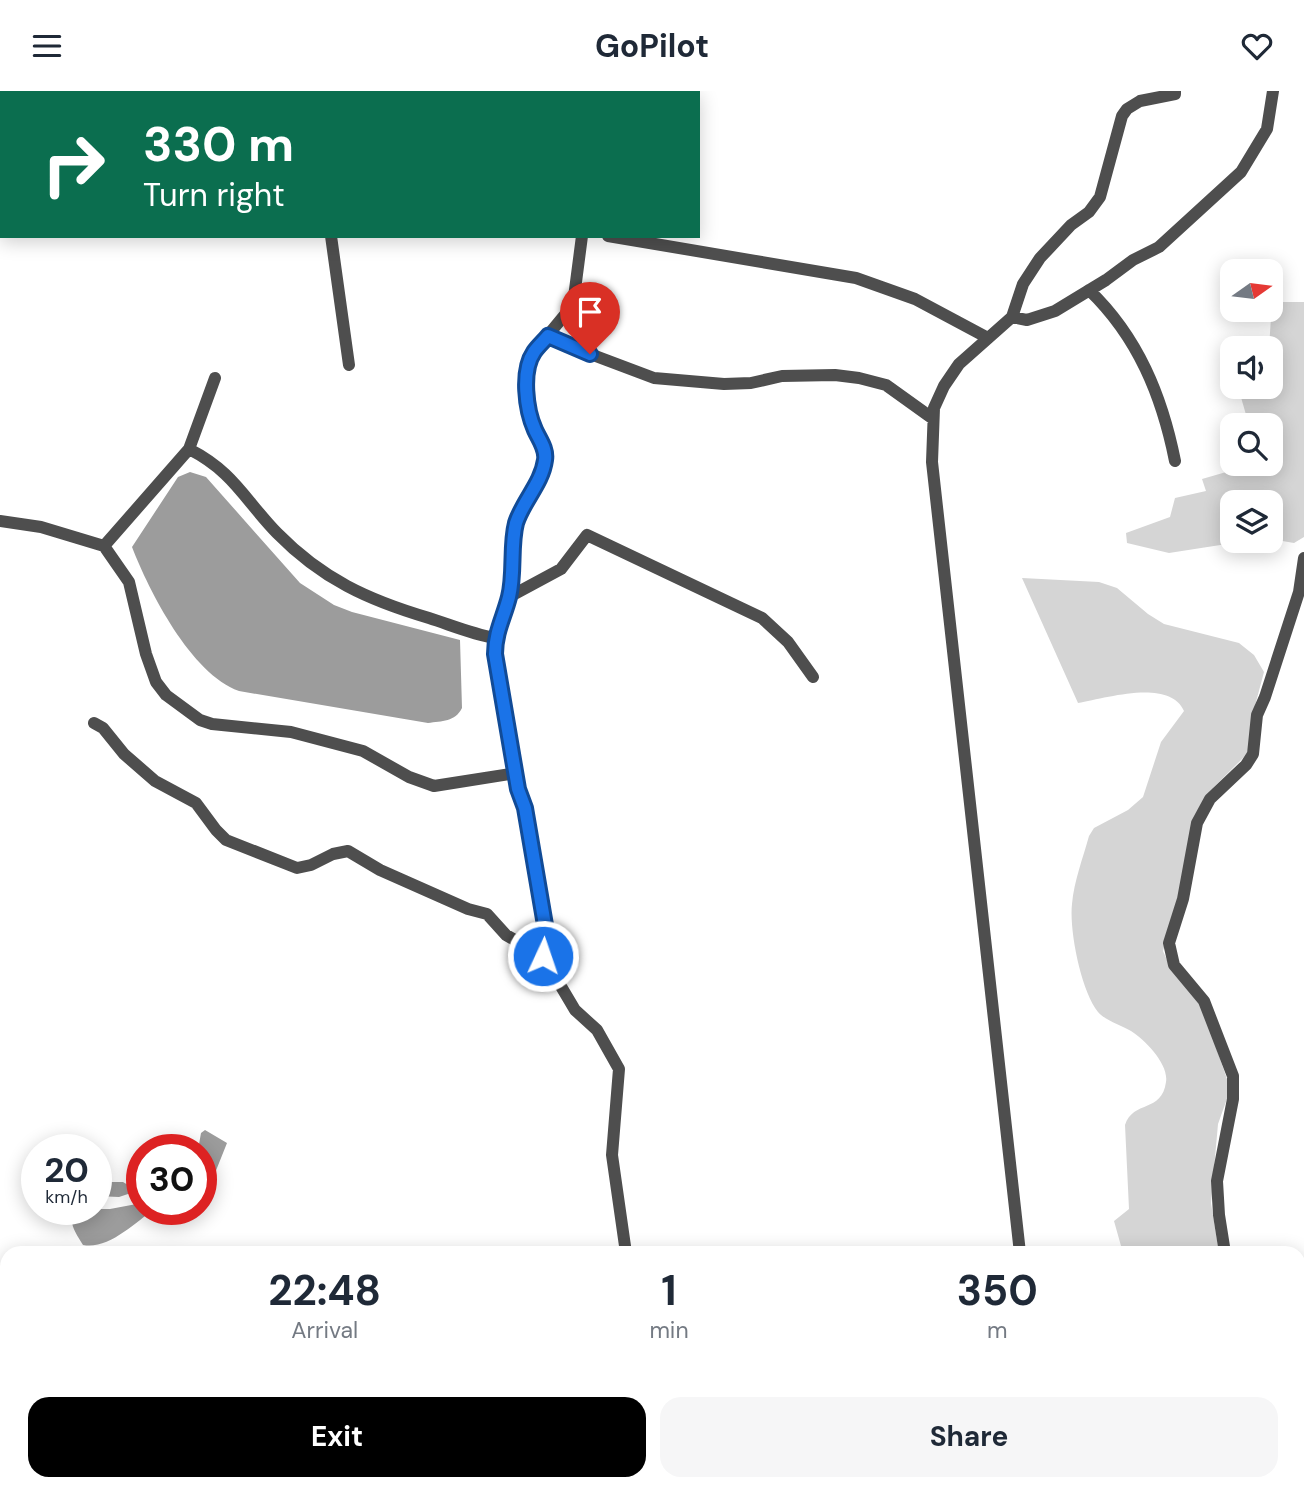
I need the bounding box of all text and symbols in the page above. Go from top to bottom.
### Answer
text: GoPilot [595,25,709,67]
icon: menu [28,27,66,65]
icon: heart [1238,27,1276,65]
text: 330 m [143,112,294,176]
icon: right [28,119,119,210]
text: Turn right [143,174,285,216]
north arrow [1220,259,1283,322]
map controls [1220,259,1283,553]
pin [560,282,620,354]
icon: arrive [571,293,609,331]
button: sound [1220,336,1283,399]
button: search [1220,413,1283,476]
button: layers [1220,490,1283,553]
position arrow [506,919,580,993]
speed limit sign: 30 [126,1134,217,1225]
text: 20 [44,1147,89,1193]
text: km/h [45,1185,88,1209]
text: 22:48 [268,1263,381,1318]
text: 1 [661,1263,677,1318]
text: 350 [957,1263,1038,1318]
text: Arrival [291,1315,358,1345]
text: min [649,1315,689,1345]
text: m [987,1315,1008,1345]
button: Exit [28,1397,646,1477]
button: Share [660,1397,1278,1477]

